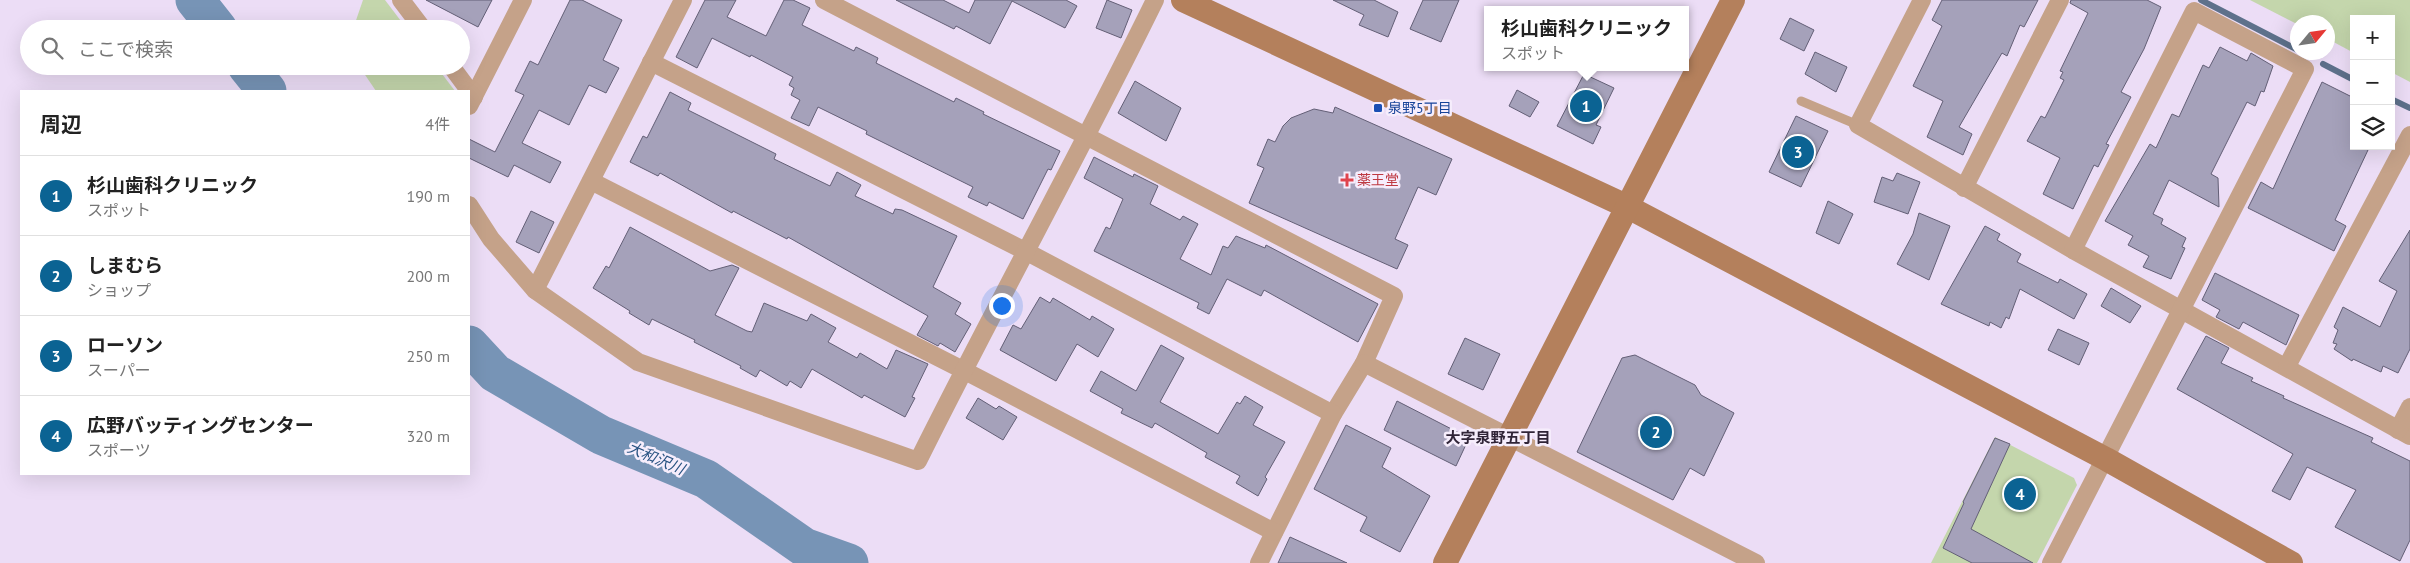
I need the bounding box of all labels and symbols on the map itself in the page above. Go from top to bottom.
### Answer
north arrow [2290,15,2335,60]
pin: 1 [1570,87,1602,125]
place label: 泉野5丁目 [1388,99,1452,117]
marker: 泉野5丁目 [1372,102,1384,114]
pin: 3 [1782,133,1814,171]
place label: 薬王堂 [1357,171,1399,189]
marker: 薬王堂 [1341,174,1353,186]
your location [989,293,1015,319]
pin: 2 [1640,413,1672,451]
district label: 大字泉野五丁目 [1445,428,1551,447]
water label: 大和沢川 [625,438,689,479]
pin: 4 [2004,475,2036,513]

